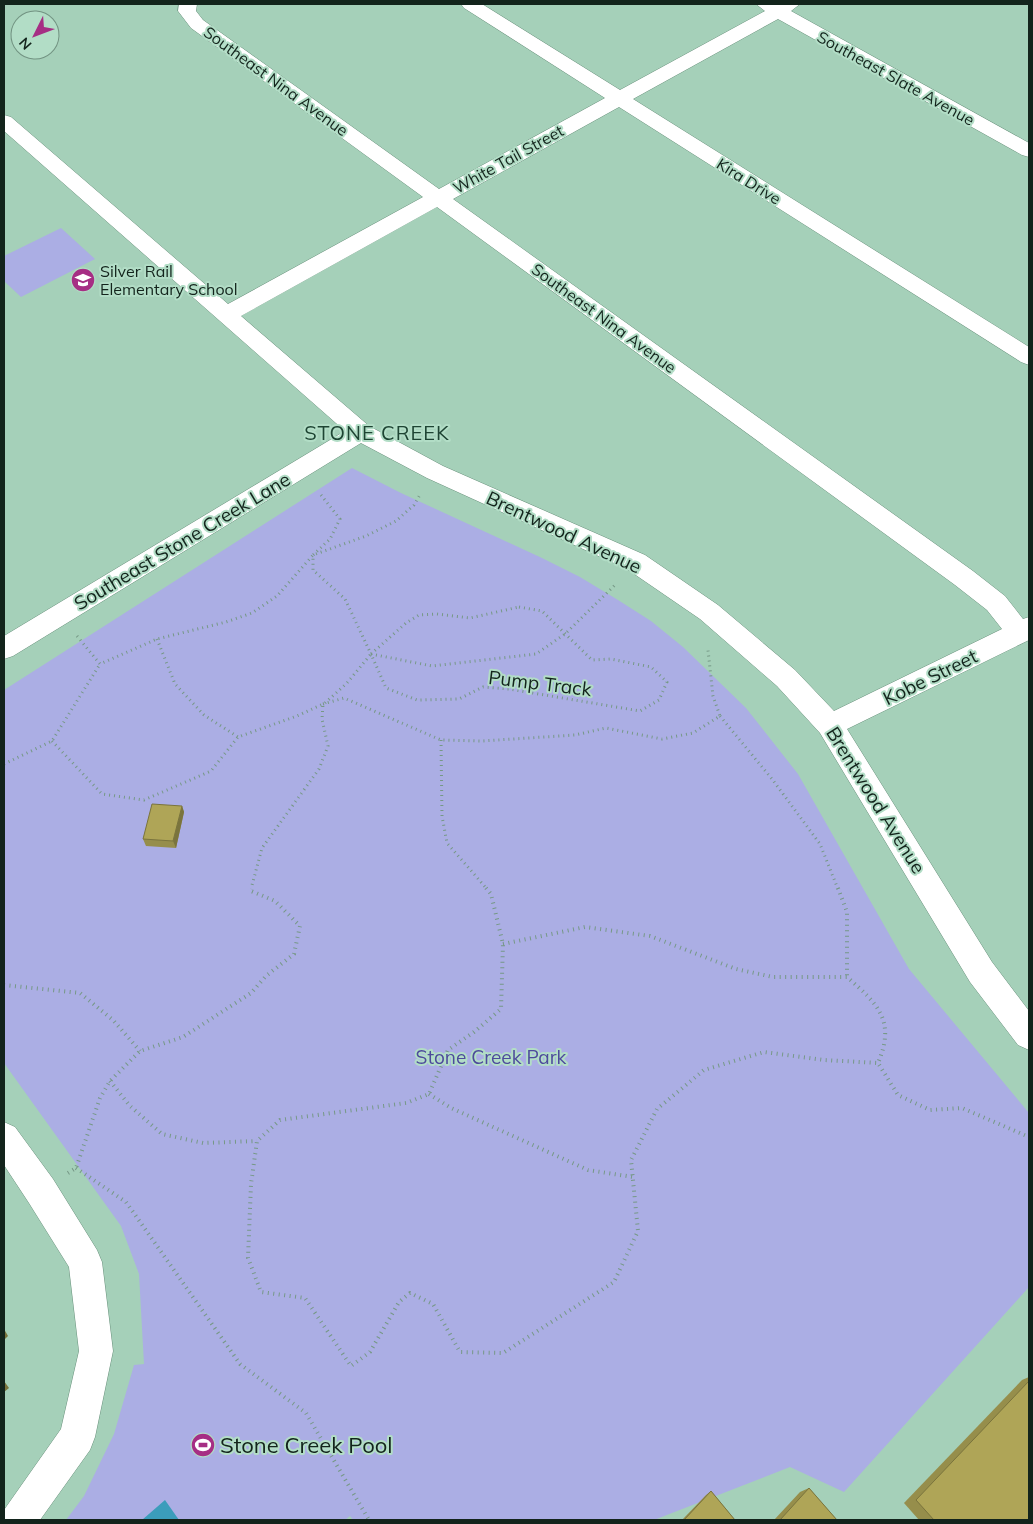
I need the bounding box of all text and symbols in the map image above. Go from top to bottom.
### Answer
north arrow [10,10,60,60]
street label: Southeast Nina Avenue [200,22,352,140]
street label: Southeast Slate Avenue [814,26,978,130]
text: N [15,34,36,54]
street label: White Tail Street [449,120,567,198]
street label: Kira Drive [713,153,785,209]
street label: Southeast Nina Avenue [528,259,680,377]
place label: Silver Rail Elementary School [100,261,238,299]
school or university icon: Silver Rail Elementary School [70,267,96,293]
district label: STONE CREEK [304,420,450,445]
street label: Southeast Stone Creek Lane [69,467,295,615]
street label: Brentwood Avenue [483,486,645,578]
street label: Kobe Street [879,644,981,710]
street label: Pump Track [487,665,593,701]
street label: Brentwood Avenue [821,722,931,878]
park label: Stone Creek Park [416,1045,567,1069]
place label: Stone Creek Pool [220,1431,393,1459]
sports icon: Stone Creek Pool [190,1432,216,1458]

